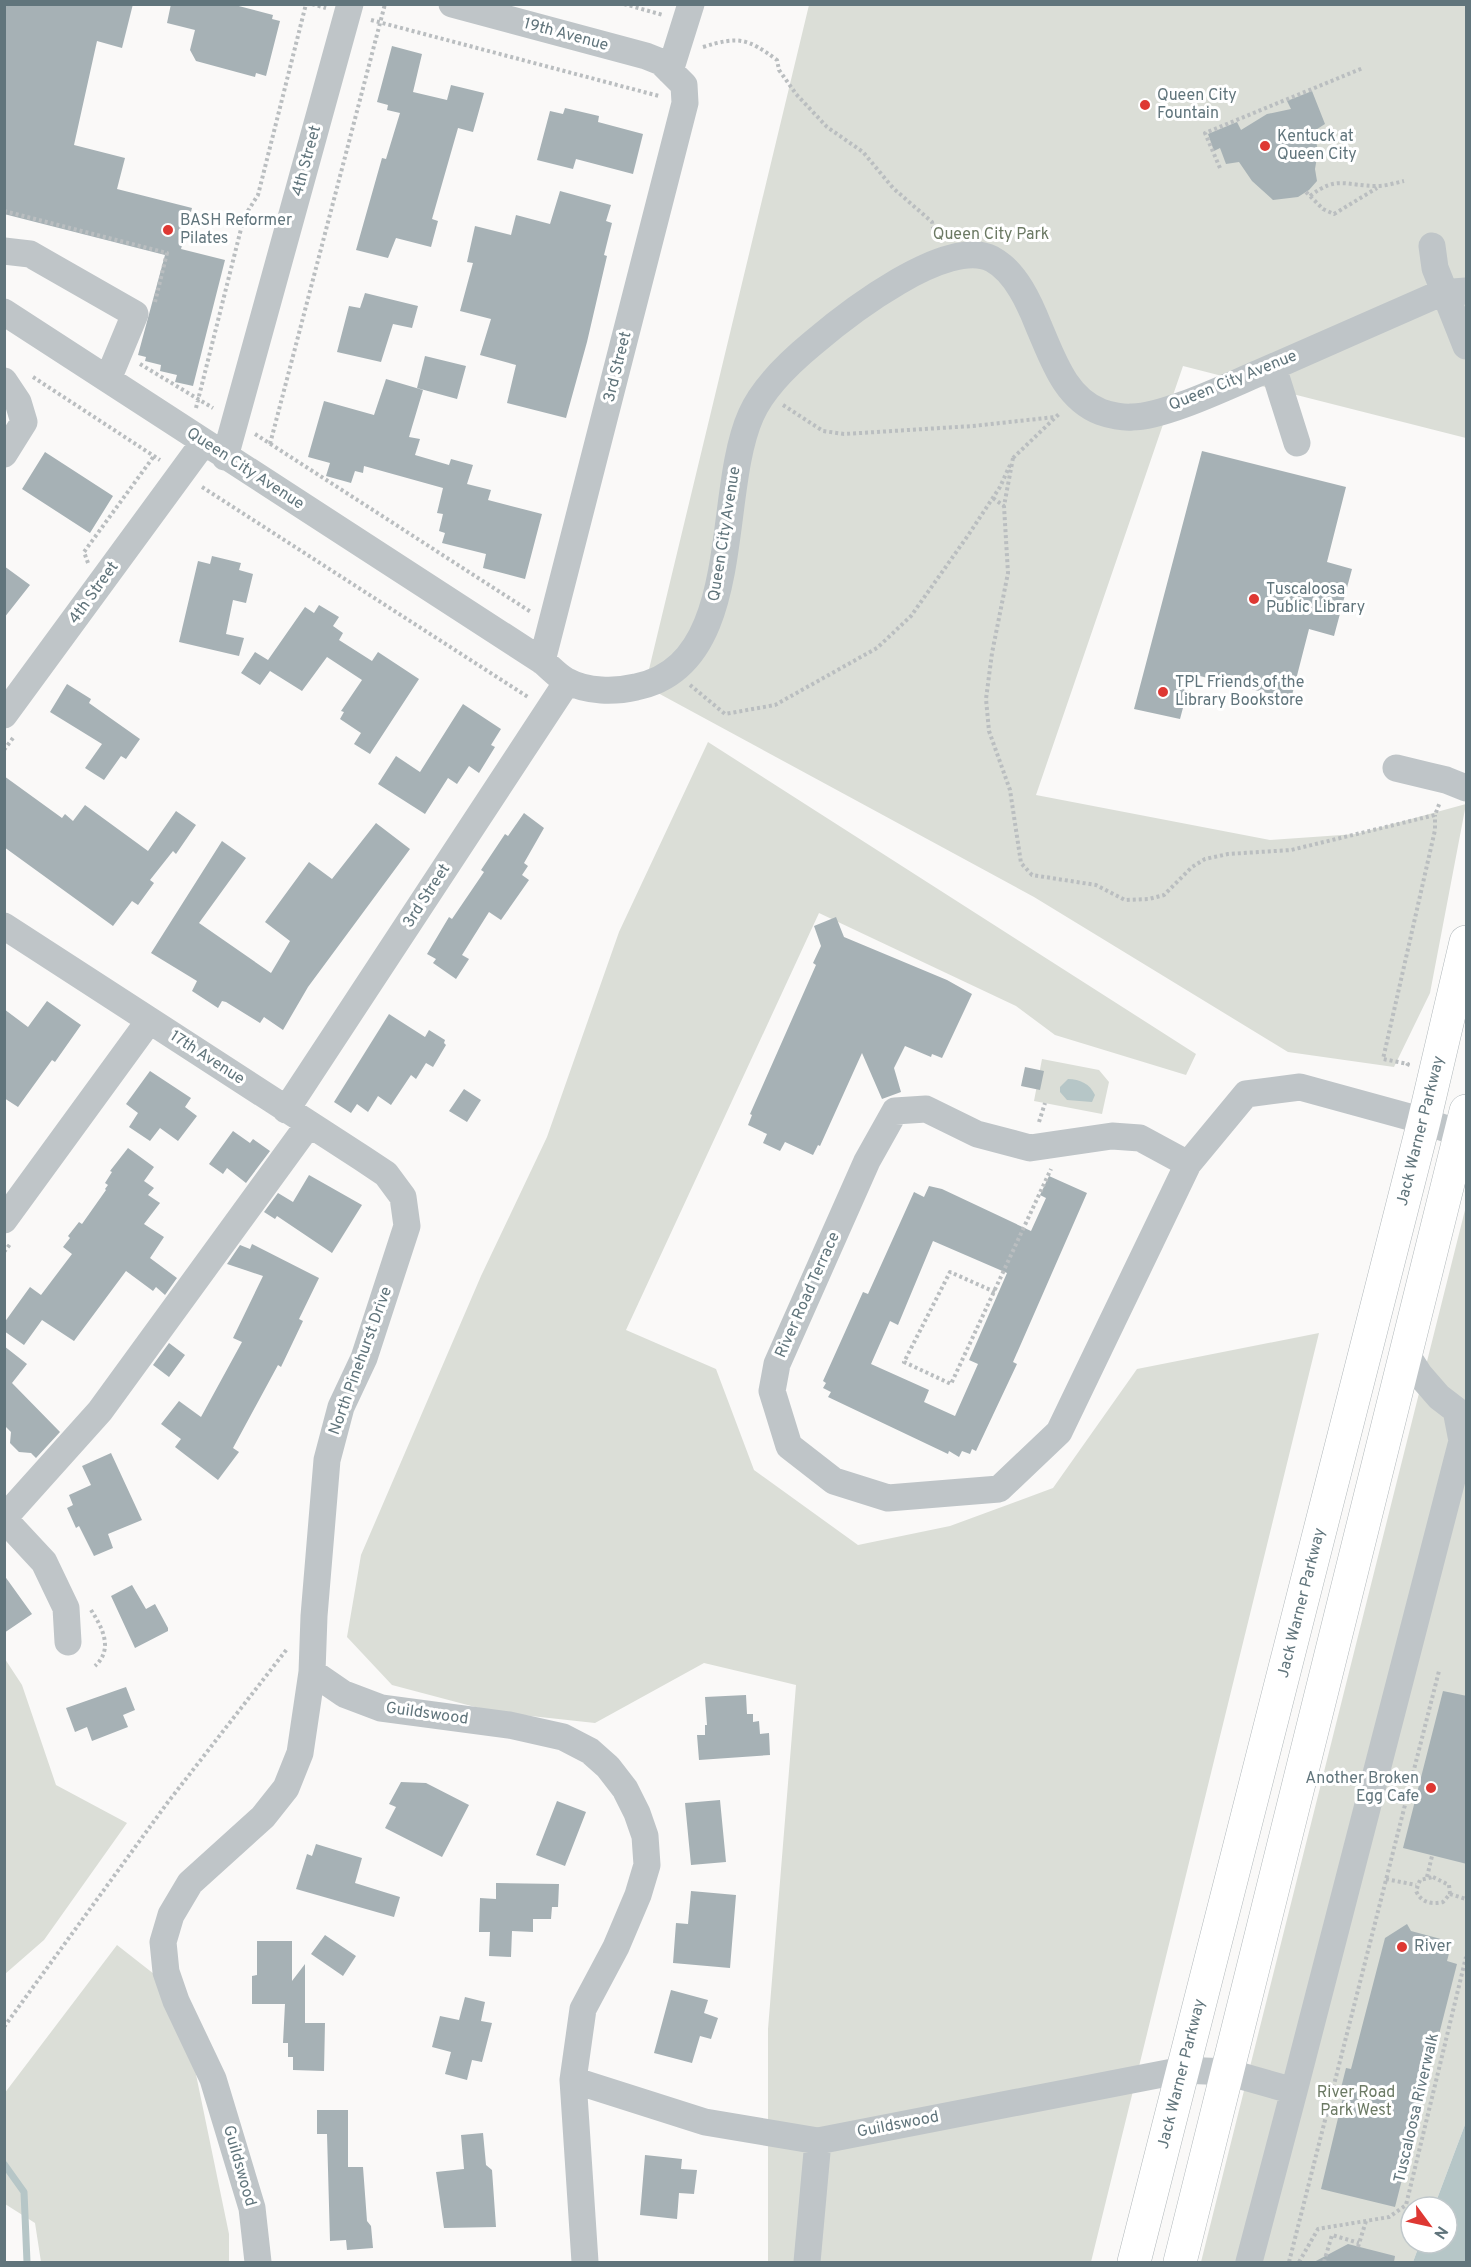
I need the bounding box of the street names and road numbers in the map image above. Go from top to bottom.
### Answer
street label: 19th Avenue [521,14,611,56]
street label: 4th Street [288,123,326,199]
street label: 3rd Street [600,330,636,404]
street label: Queen City Avenue [1166,346,1300,416]
street label: Queen City Avenue [182,423,308,515]
street label: Queen City Avenue [704,465,746,603]
street label: 4th Street [65,558,123,628]
street label: 3rd Street [399,860,455,932]
street label: 17th Avenue [166,1026,248,1090]
street label: Jack Warner Parkway [1393,1054,1449,1208]
street label: River Road Terrace [771,1229,845,1361]
street label: North Pinehurst Drive [325,1284,397,1438]
street label: Jack Warner Parkway [1274,1526,1330,1680]
street label: Guildswood [384,1698,470,1730]
street label: Jack Warner Parkway [1154,1997,1210,2151]
street label: Tuscaloosa Riverwalk [1390,2031,1444,2185]
street label: Guildswood [855,2107,941,2143]
street label: Guildswood [218,2123,260,2209]

